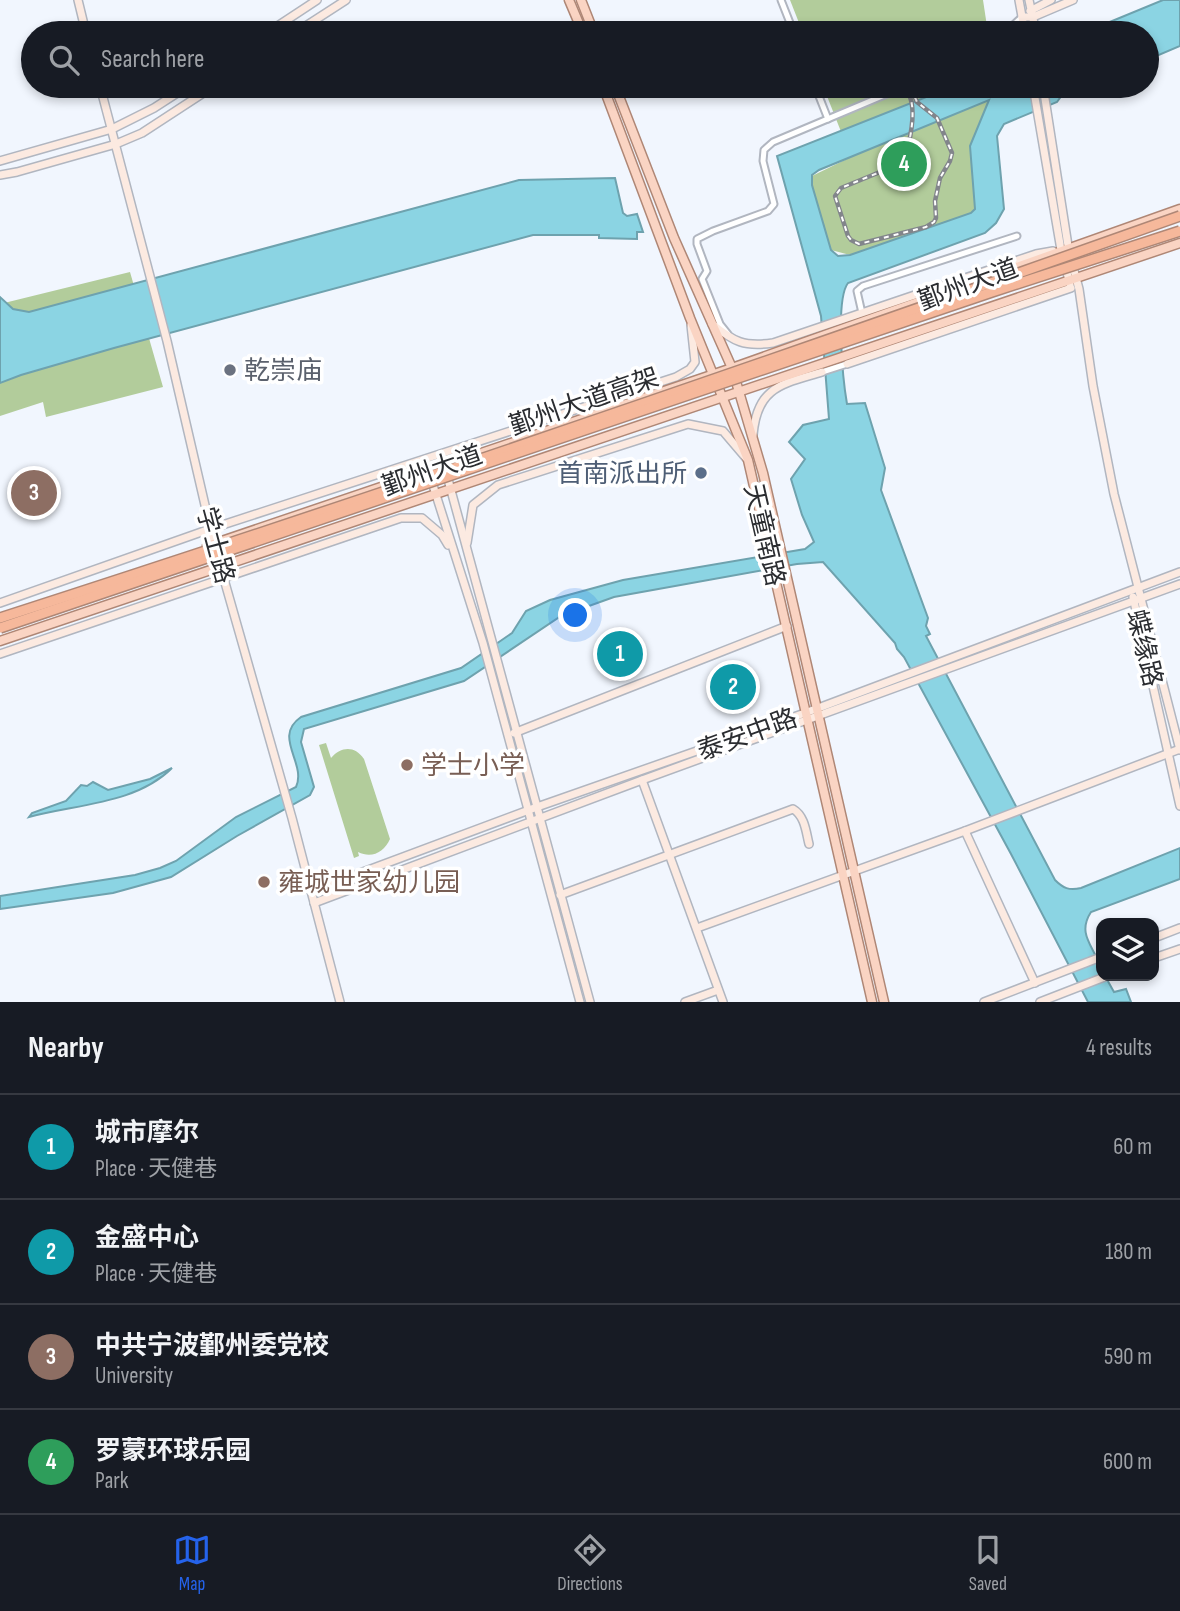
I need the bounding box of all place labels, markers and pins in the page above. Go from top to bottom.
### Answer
pin: 4 [881,138,927,190]
place label: 乾崇庙 [244,356,322,387]
marker: 乾崇庙 [222,362,238,378]
place label: 首南派出所 [557,459,687,490]
marker: 首南派出所 [693,465,709,481]
pin: 3 [11,467,57,519]
pin: 1 [597,628,643,680]
pin: 2 [710,661,756,713]
place label: 学士小学 [421,751,525,782]
marker: 学士小学 [399,757,415,773]
place label: 雍城世家幼儿园 [278,868,460,899]
marker: 雍城世家幼儿园 [256,874,272,890]

